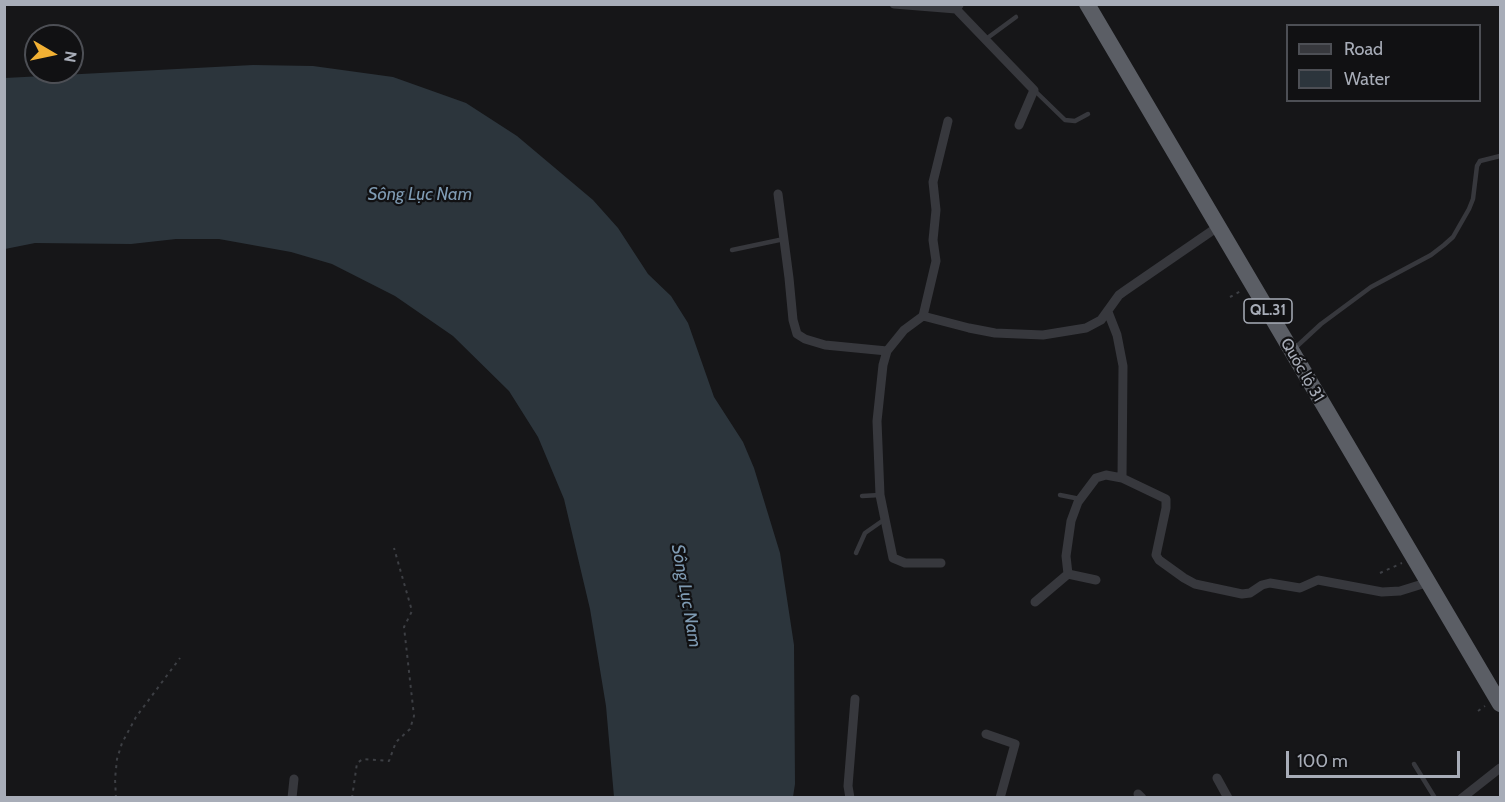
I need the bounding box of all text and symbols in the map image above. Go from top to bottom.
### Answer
north arrow [24,24,84,84]
legend [1286,24,1481,102]
text: Road [1344,38,1383,60]
text: N [60,50,81,64]
text: Water [1344,68,1390,90]
water label: Sông Lục Nam [368,184,472,206]
road number: QL.31 [1244,299,1292,323]
street label: Quốc lộ 31 [1276,335,1328,405]
water label: Sông Lục Nam [666,543,706,649]
scale bar [1289,739,1463,777]
text: 100 m [1297,750,1348,772]

